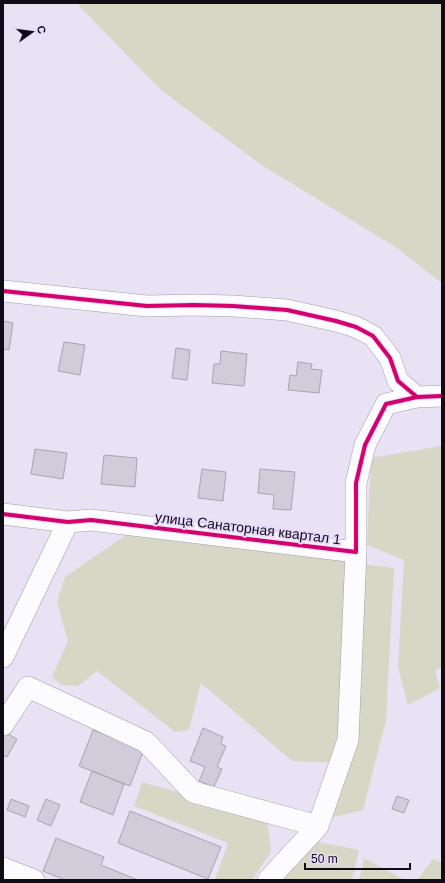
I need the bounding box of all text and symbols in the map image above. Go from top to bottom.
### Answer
north arrow [12,12,52,52]
text: С [35,24,48,35]
street label: улица Санаторная квартал 1 [154,509,342,547]
scale bar [305,845,410,871]
text: 50 m [311,852,338,866]

